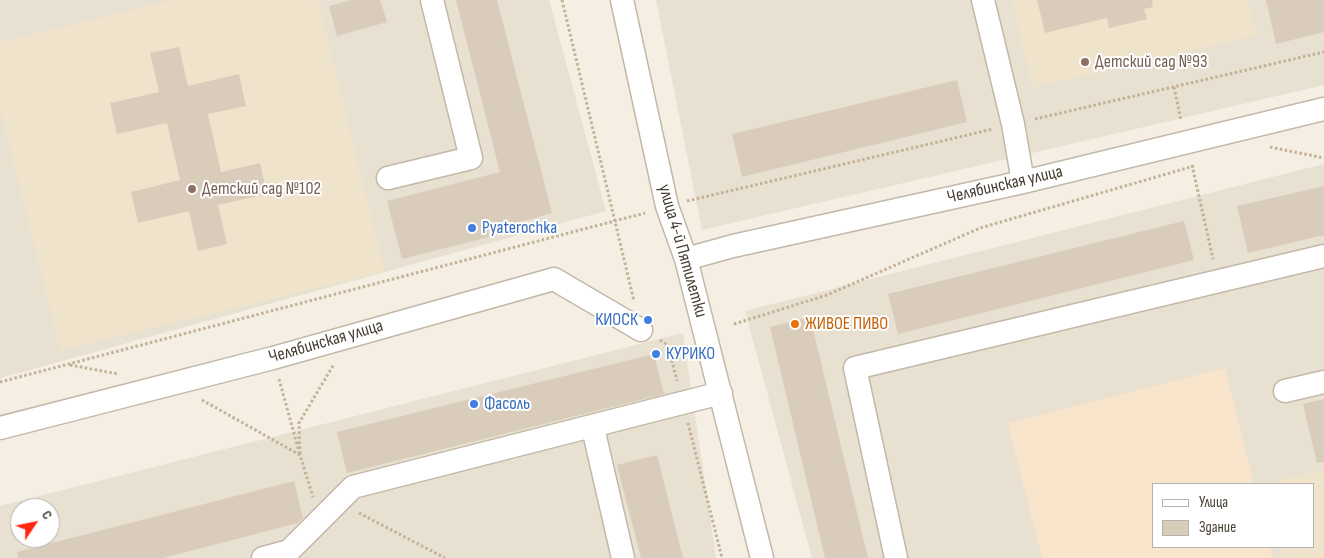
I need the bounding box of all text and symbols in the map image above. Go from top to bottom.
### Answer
place label: Детский сад №93 [1095,51,1208,73]
marker: Детский сад №93 [1079,56,1091,68]
street label: Челябинская улица [945,161,1065,209]
place label: Детский сад №102 [202,178,321,200]
street label: улица 4-й Пятилетки [653,182,711,320]
marker: Детский сад №102 [186,183,198,195]
place label: Pyaterochka [482,217,557,239]
marker: Pyaterochka [466,222,478,234]
place label: КИОСК [595,309,638,331]
place label: ЖИВОЕ ПИВО [805,313,888,335]
marker: КИОСК [642,314,654,326]
street label: Челябинская улица [266,315,386,369]
marker: ЖИВОЕ ПИВО [789,318,801,330]
place label: КУРИКО [666,343,715,365]
marker: КУРИКО [650,348,662,360]
place label: Фасоль [484,393,530,415]
marker: Фасоль [468,398,480,410]
legend [1152,483,1314,548]
text: Улица [1199,493,1228,512]
north arrow [10,498,60,548]
text: С [38,507,56,523]
text: Здание [1199,518,1236,537]

